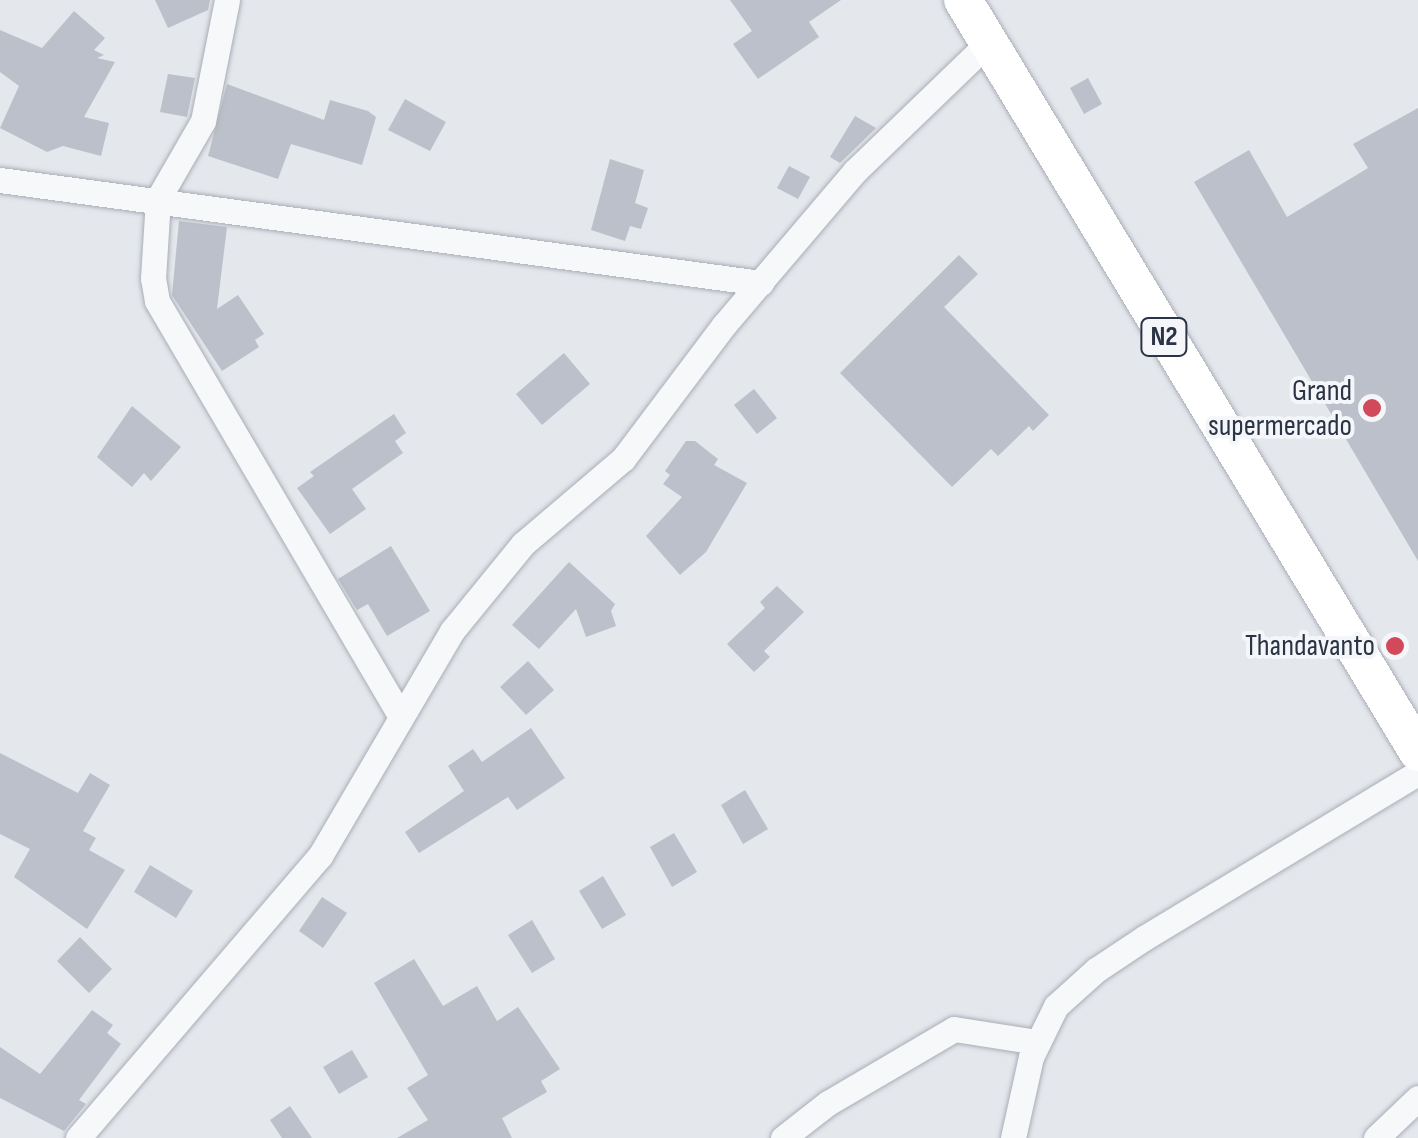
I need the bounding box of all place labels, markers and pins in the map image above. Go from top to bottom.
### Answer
place label: Grand supermercado [1208,373,1352,444]
marker: Grand supermercado [1361,397,1383,419]
place label: Thandavanto [1245,628,1375,664]
marker: Thandavanto [1384,635,1406,657]

